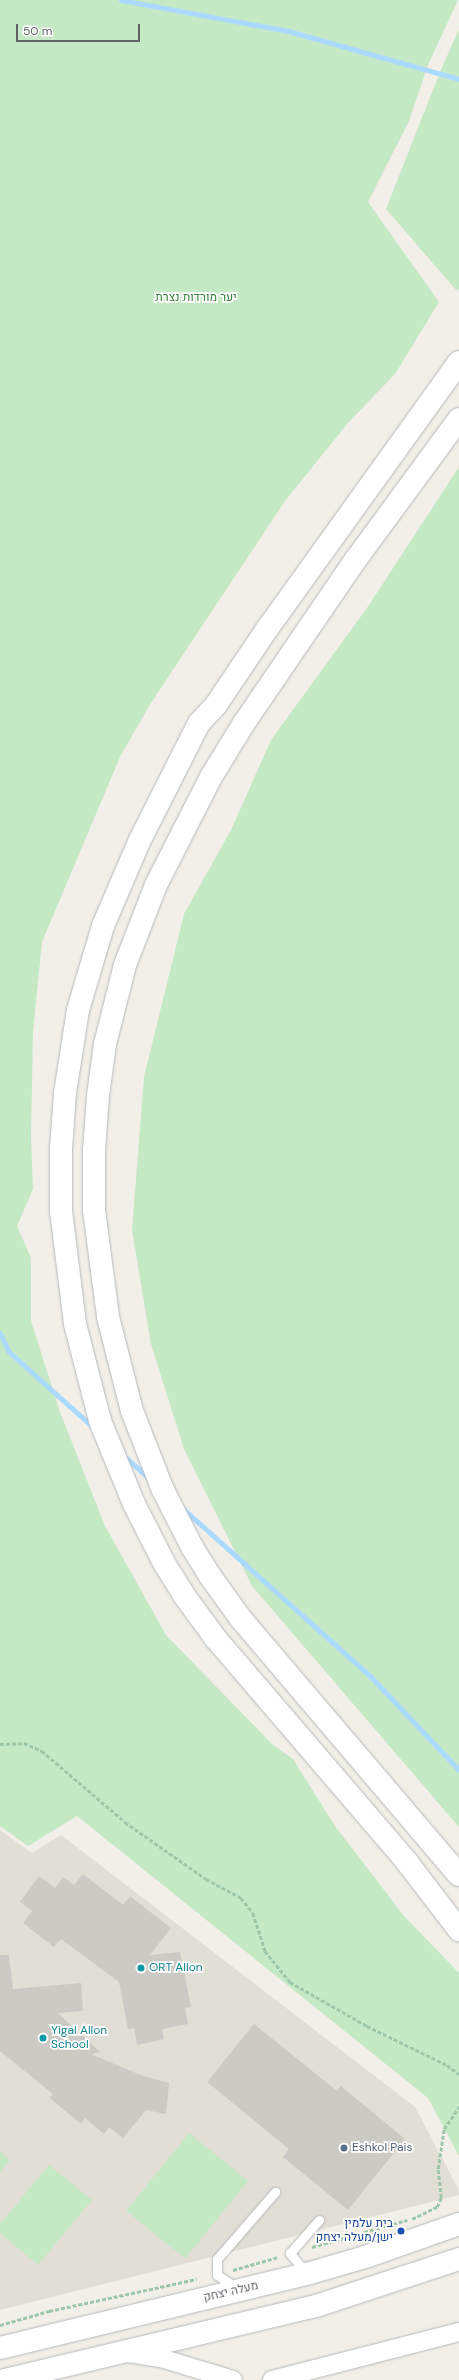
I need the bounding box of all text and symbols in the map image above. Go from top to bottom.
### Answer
scale bar [18,16,142,42]
text: 50 m [23,23,52,39]
park label: יער מורדות נצרת [155,291,237,305]
place label: ORT Allon [149,1961,203,1975]
marker: ORT Allon [136,1963,146,1973]
place label: Yigal Allon School [51,2024,107,2052]
marker: Yigal Allon School [38,2033,48,2043]
place label: Eshkol Pais [352,2141,412,2155]
marker: Eshkol Pais [339,2143,349,2153]
place label: בית עלמין ישן/מעלה יצחק [316,2217,393,2245]
marker: בית עלמין ישן/מעלה יצחק [396,2226,406,2236]
street label: מעלה יצחק [202,2279,260,2305]

